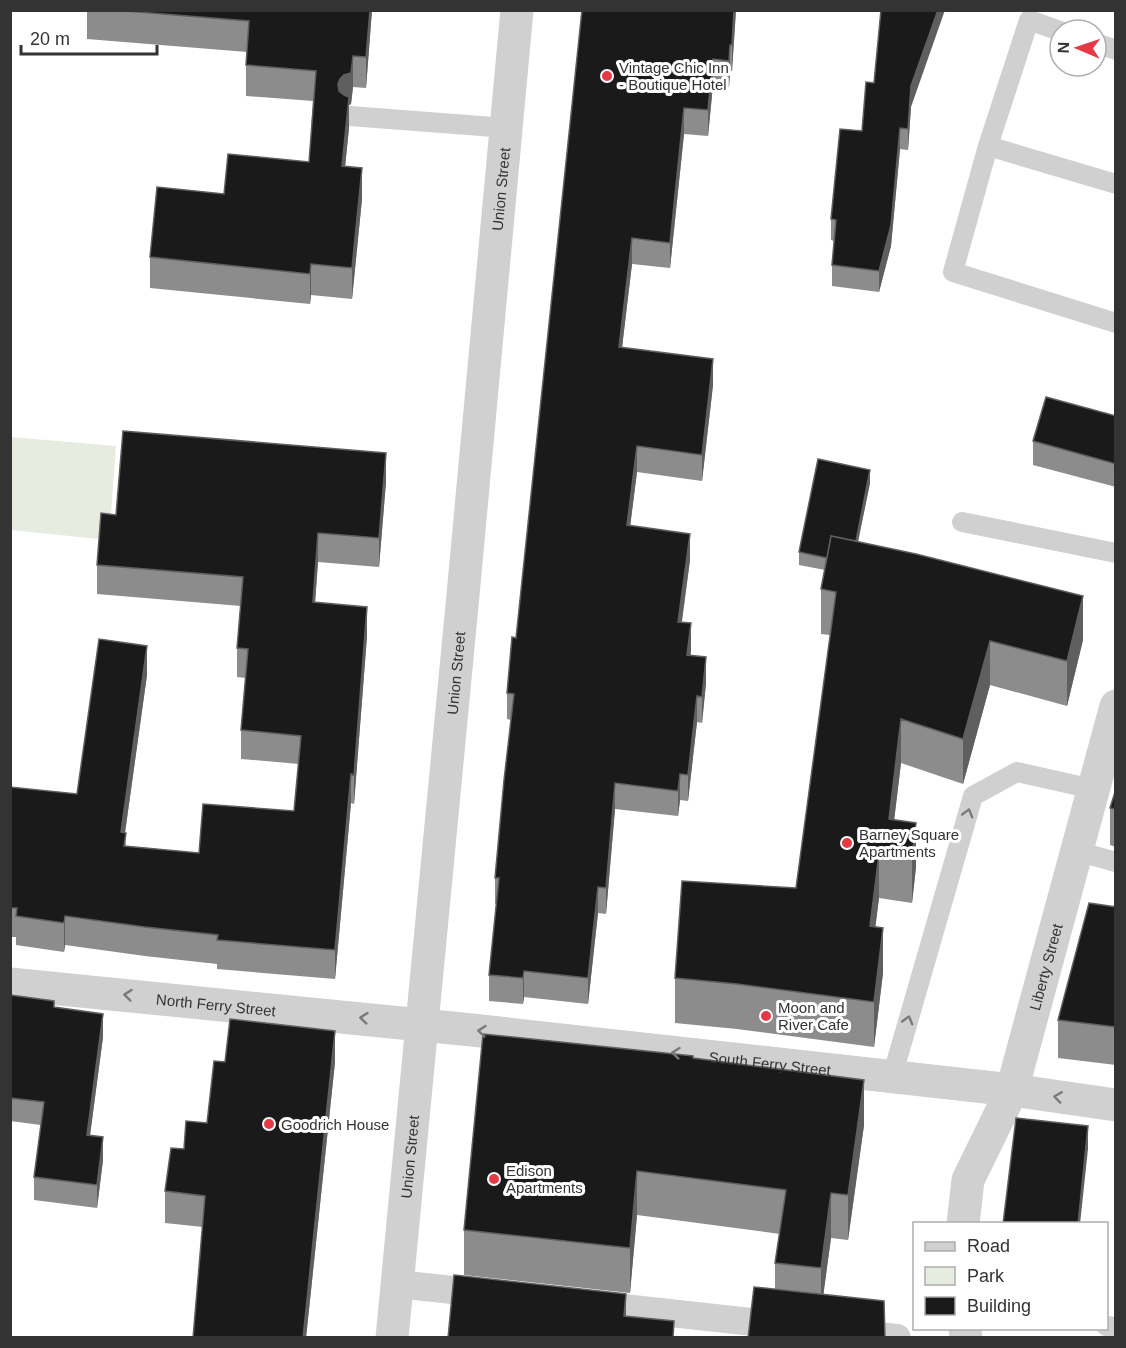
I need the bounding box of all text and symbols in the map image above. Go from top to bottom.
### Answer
scale bar [21,18,158,56]
north arrow [1048,18,1108,78]
text: 20 m [30,29,70,49]
text: N [1055,41,1072,54]
place label: Vintage Chic Inn - Boutique Hotel [619,59,729,93]
marker: Vintage Chic Inn - Boutique Hotel [600,69,614,83]
street label: Union Street [488,146,513,231]
street label: Union Street [443,630,468,715]
one-way arrow [961,808,973,819]
place label: Barney Square Apartments [859,826,959,860]
marker: Barney Square Apartments [840,836,854,850]
street label: Liberty Street [1025,921,1065,1012]
one-way arrow [123,989,132,1002]
street label: North Ferry Street [155,990,277,1019]
place label: Moon and River Cafe [778,999,849,1033]
marker: Moon and River Cafe [759,1009,773,1023]
one-way arrow [359,1013,368,1025]
one-way arrow [901,1016,913,1026]
one-way arrow [478,1025,487,1038]
one-way arrow [672,1047,681,1059]
street label: South Ferry Street [708,1048,833,1078]
one-way arrow [1053,1091,1062,1103]
street label: Union Street [397,1114,422,1199]
place label: Goodrich House [281,1116,389,1133]
marker: Goodrich House [262,1117,276,1131]
place label: Edison Apartments [506,1162,583,1196]
marker: Edison Apartments [487,1172,501,1186]
legend [913,1222,1108,1330]
text: Road [967,1236,1010,1256]
text: Park [967,1266,1005,1286]
text: Building [967,1296,1031,1316]

